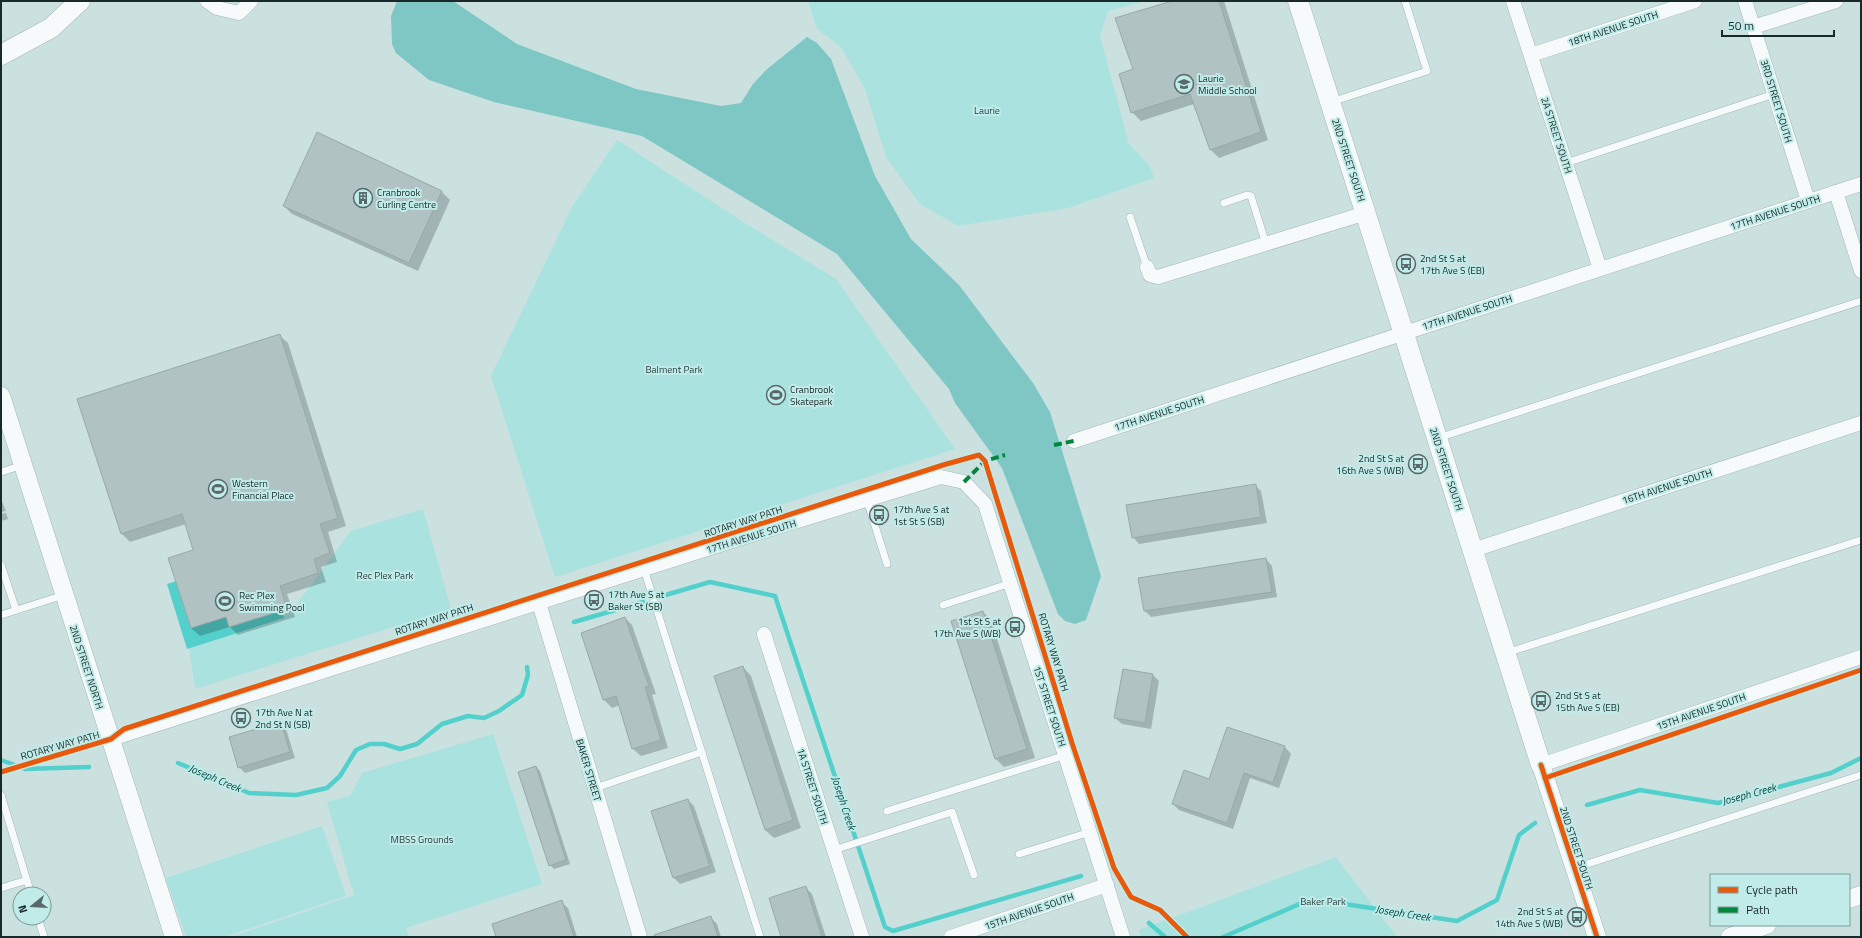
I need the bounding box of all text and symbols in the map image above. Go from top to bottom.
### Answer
street label: 18TH AVENUE SOUTH [1566,7,1660,50]
scale bar [1722,12,1834,38]
text: 50 m [1728,16,1754,35]
street label: 3RD STREET SOUTH [1757,58,1796,145]
place label: Laurie Middle School [1198,71,1257,98]
school or university icon: Laurie Middle School [1173,73,1195,95]
street label: 2A STREET SOUTH [1537,95,1576,175]
park label: Laurie [974,103,1000,118]
street label: 2ND STREET SOUTH [1328,117,1369,204]
place label: Cranbrook Curling Centre [377,185,436,212]
building icon: Cranbrook Curling Centre [352,187,374,209]
street label: 17TH AVENUE SOUTH [1728,191,1822,234]
place label: 2nd St S at 17th Ave S (EB) [1420,251,1485,278]
bus stop icon: 2nd St S at 17th Ave S (EB) [1395,253,1417,275]
street label: 17TH AVENUE SOUTH [1420,291,1514,334]
park label: Balment Park [645,362,703,377]
place label: Cranbrook Skatepark [790,382,833,409]
sports icon: Cranbrook Skatepark [765,384,787,406]
street label: 17TH AVENUE SOUTH [1112,392,1206,435]
street label: 2ND STREET SOUTH [1426,426,1467,513]
place label: 2nd St S at 16th Ave S (WB) [1336,451,1404,478]
bus stop icon: 2nd St S at 16th Ave S (WB) [1407,453,1429,475]
street label: 16TH AVENUE SOUTH [1620,465,1714,508]
place label: Western Financial Place [232,476,294,503]
sports icon: Western Financial Place [207,478,229,500]
street label: ROTARY WAY PATH [702,502,784,541]
place label: 17th Ave S at 1st St S (SB) [893,502,950,529]
bus stop icon: 17th Ave S at 1st St S (SB) [868,504,890,526]
street label: 17TH AVENUE SOUTH [704,516,798,557]
park label: Rec Plex Park [357,568,414,583]
place label: 17th Ave S at Baker St (SB) [608,587,665,614]
place label: Rec Plex Swimming Pool [239,588,305,615]
bus stop icon: 17th Ave S at Baker St (SB) [583,589,605,611]
sports icon: Rec Plex Swimming Pool [214,590,236,612]
street label: ROTARY WAY PATH [393,600,475,639]
street label: ROTARY WAY PATH [1034,611,1073,693]
place label: 1st St S at 17th Ave S (WB) [933,614,1001,641]
bus stop icon: 1st St S at 17th Ave S (WB) [1004,616,1026,638]
street label: 2ND STREET NORTH [66,623,107,711]
street label: 1ST STREET SOUTH [1029,664,1070,749]
place label: 2nd St S at 15th Ave S (EB) [1555,688,1620,715]
street label: 15TH AVENUE SOUTH [1654,689,1748,734]
bus stop icon: 2nd St S at 15th Ave S (EB) [1530,690,1552,712]
place label: 17th Ave N at 2nd St N (SB) [255,705,313,732]
bus stop icon: 17th Ave N at 2nd St N (SB) [230,707,252,729]
street label: ROTARY WAY PATH [19,727,101,764]
street label: BAKER STREET [572,737,605,804]
street label: 1A STREET SOUTH [793,746,832,826]
water label: Joseph Creek [186,760,245,797]
water label: Joseph Creek [828,774,861,833]
water label: Joseph Creek [1720,779,1779,809]
street label: 2ND STREET SOUTH [1556,805,1597,892]
park label: MBSS Grounds [390,832,454,847]
legend [1710,874,1850,926]
text: Cycle path [1746,880,1798,899]
north arrow [12,886,52,926]
street label: 15TH AVENUE SOUTH [982,889,1076,934]
park label: Baker Park [1300,894,1346,909]
text: Path [1746,900,1770,919]
water label: Joseph Creek [1374,901,1433,925]
text: N [14,903,31,915]
place label: 2nd St S at 14th Ave S (WB) [1495,904,1563,931]
bus stop icon: 2nd St S at 14th Ave S (WB) [1566,906,1588,928]

